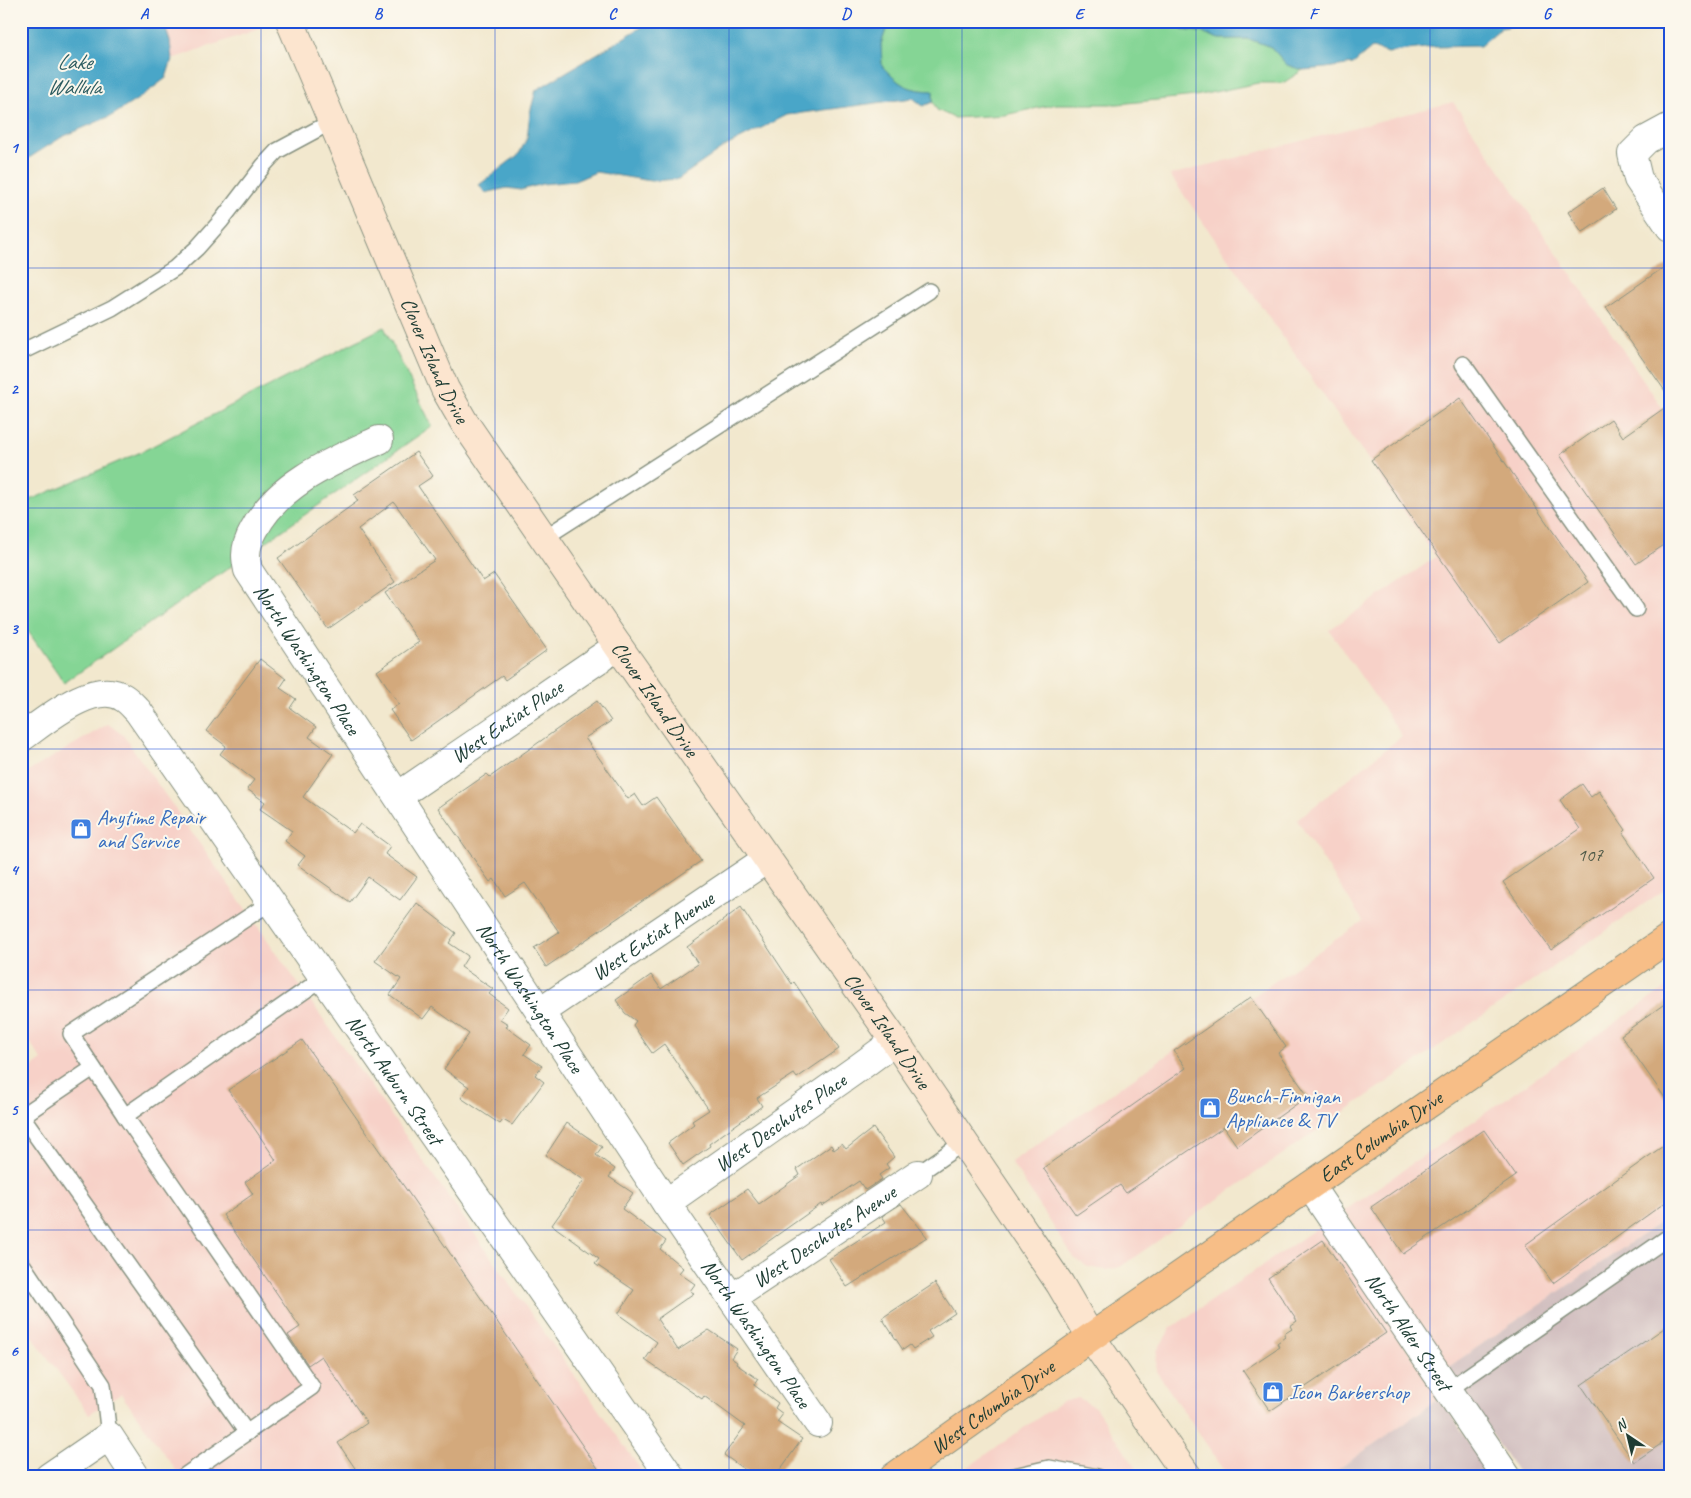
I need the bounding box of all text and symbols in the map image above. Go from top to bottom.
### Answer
text: A [140,4,150,24]
text: B [374,4,384,24]
text: C [608,4,618,24]
text: D [841,4,852,24]
text: E [1075,4,1086,24]
text: F [1309,4,1320,24]
text: G [1543,4,1553,24]
water label: Lake Wallula [47,48,104,101]
text: 1 [10,138,19,158]
street label: Clover Island Drive [395,294,475,429]
text: 2 [10,379,19,399]
street label: North Washington Place [248,579,367,741]
text: 3 [10,619,19,639]
street label: Clover Island Drive [606,636,705,763]
street label: West Entiat Place [446,673,570,769]
place label: Anytime Repair and Service [97,804,206,854]
shop icon: Anytime Repair and Service [69,817,93,841]
house number: 107 [1577,843,1604,867]
text: 4 [10,860,19,880]
street label: West Entiat Avenue [587,885,720,986]
street label: North Washington Place [471,917,590,1079]
street label: Clover Island Drive [838,968,937,1095]
street label: North Auburn Street [340,1010,450,1152]
street label: West Deschutes Place [710,1067,852,1178]
place label: Bunch-Finnigan Appliance & TV [1226,1083,1340,1133]
street label: East Columbia Drive [1314,1084,1449,1188]
shop icon: Bunch-Finnigan Appliance & TV [1198,1096,1222,1120]
text: 5 [11,1100,20,1120]
street label: West Deschutes Avenue [748,1178,903,1293]
street label: North Washington Place [696,1254,817,1414]
street label: North Alder Street [1360,1268,1459,1398]
text: 6 [10,1341,19,1361]
street label: West Columbia Drive [926,1353,1061,1460]
place label: Icon Barbershop [1289,1379,1410,1405]
shop icon: Icon Barbershop [1261,1380,1285,1404]
north arrow [1604,1410,1654,1460]
text: N [1612,1415,1631,1435]

